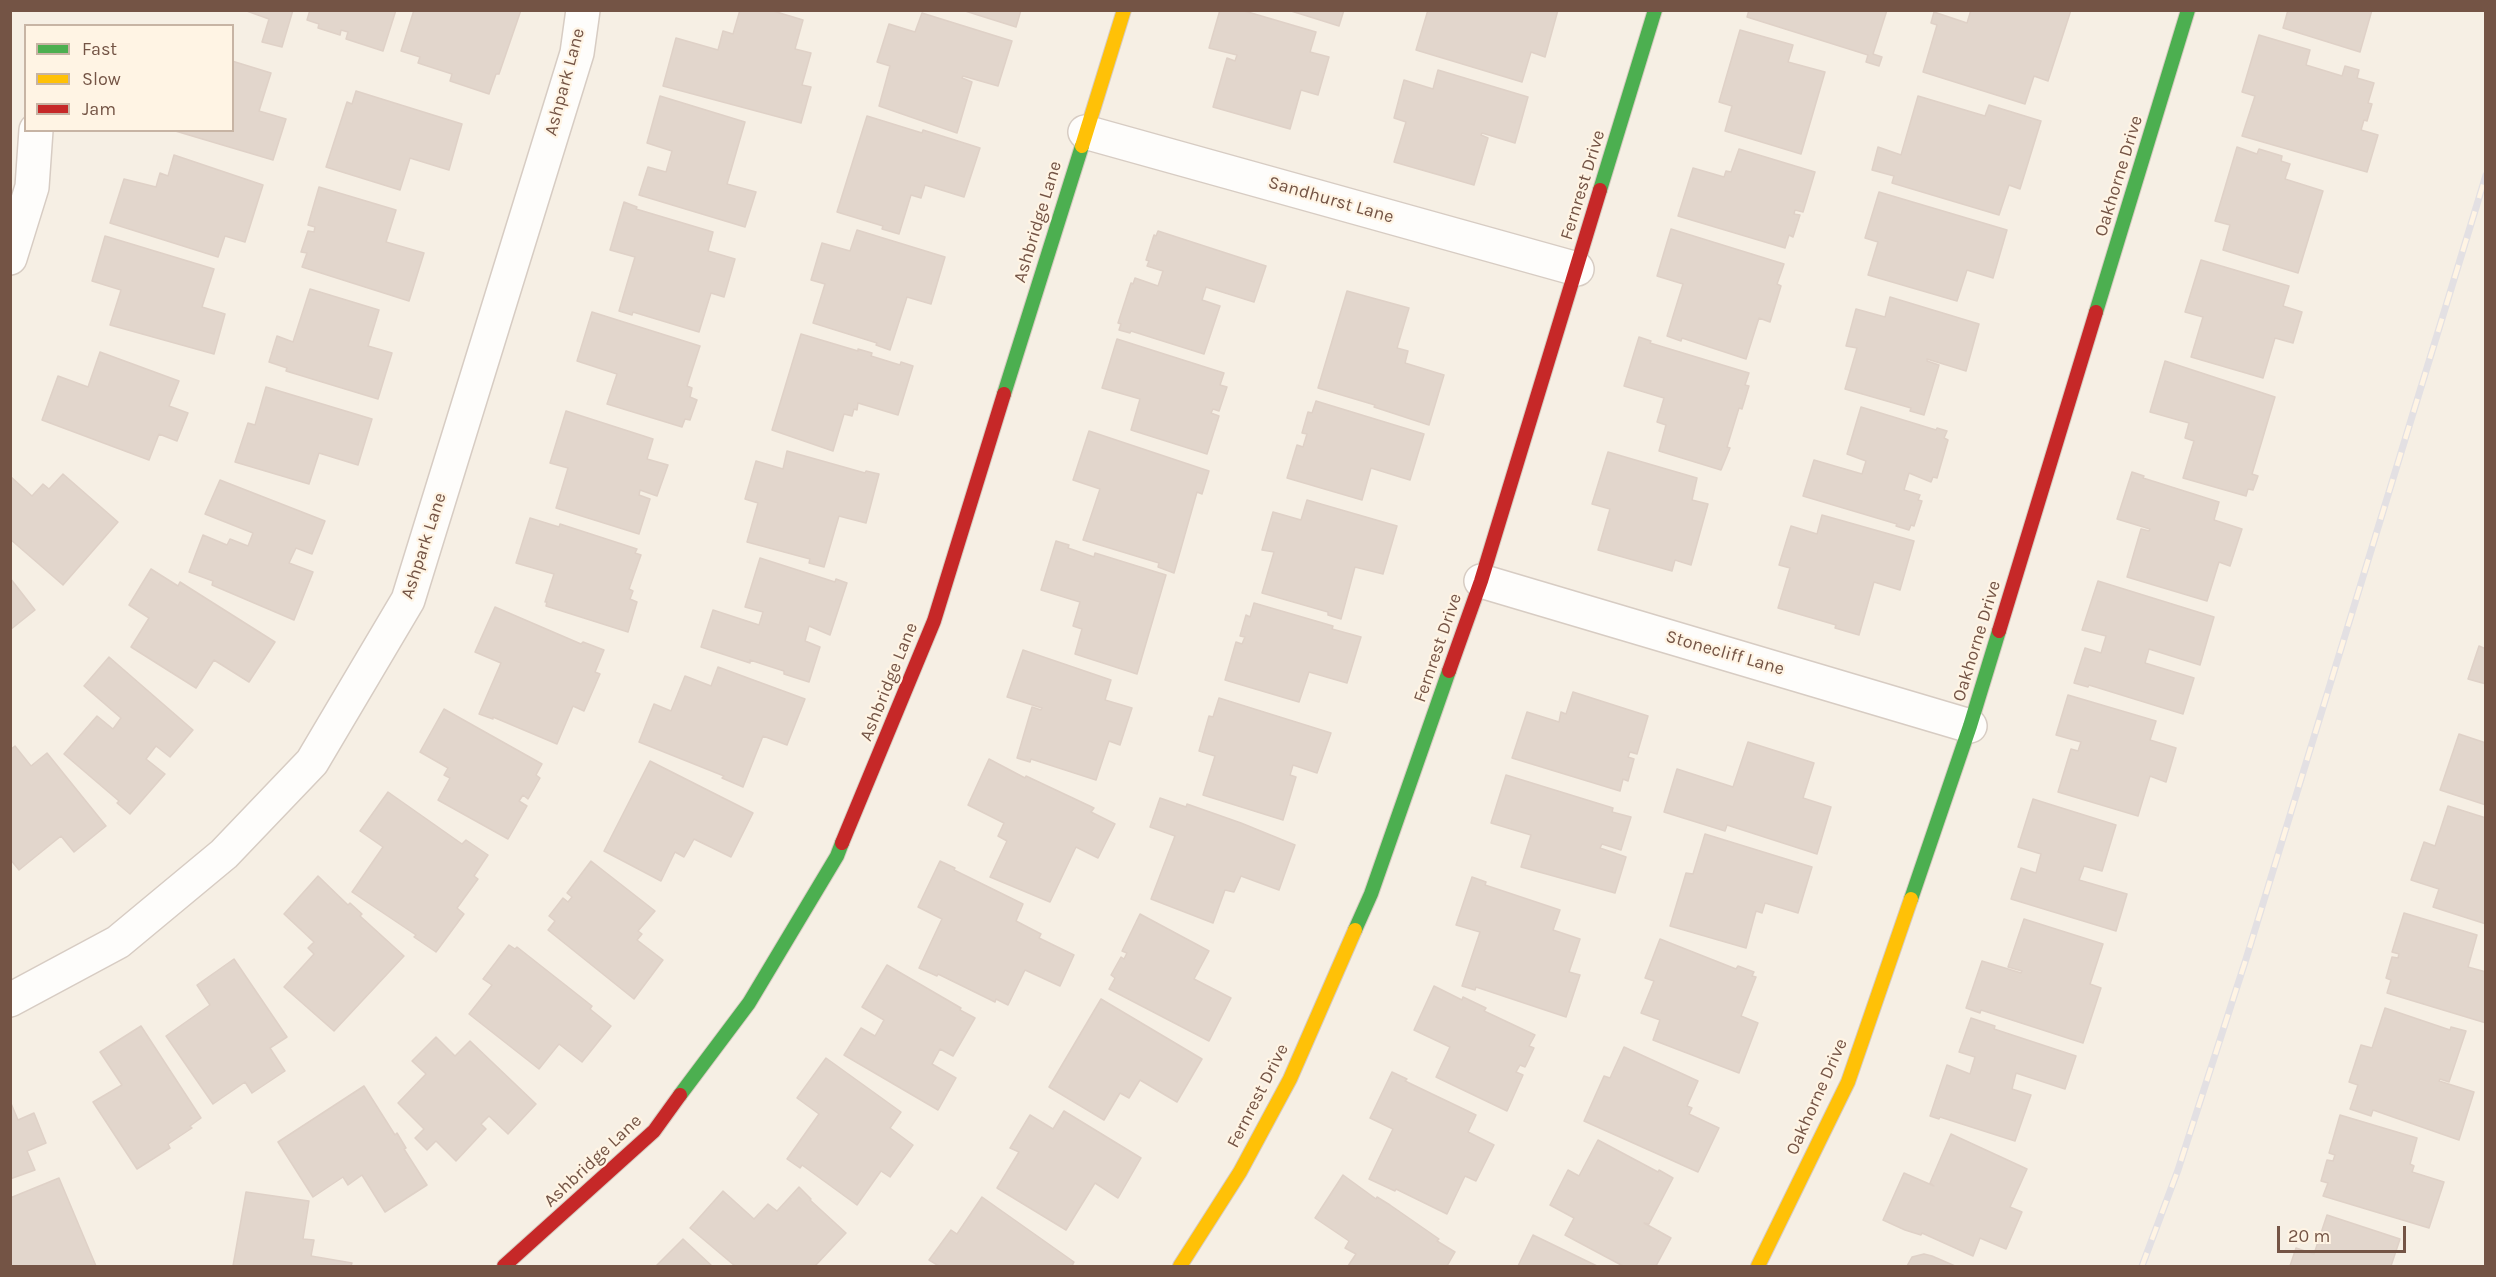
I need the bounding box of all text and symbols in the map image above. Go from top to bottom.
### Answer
legend [24,24,234,132]
street label: Ashpark Lane [540,26,590,138]
text: Fast [82,38,117,60]
text: Slow [82,68,121,90]
text: Jam [82,98,116,120]
street label: Oakhorne Drive [2090,113,2148,239]
street label: Fernrest Drive [1556,127,1610,243]
street label: Ashbridge Lane [1009,159,1067,285]
street label: Sandhurst Lane [1266,172,1396,228]
street label: Ashpark Lane [397,490,451,602]
street label: Oakhorne Drive [1948,578,2006,704]
street label: Fernrest Drive [1409,591,1467,705]
street label: Ashbridge Lane [855,620,923,744]
street label: Stonecliff Lane [1663,626,1787,680]
street label: Oakhorne Drive [1782,1035,1852,1159]
street label: Fernrest Drive [1223,1040,1293,1152]
street label: Ashbridge Lane [540,1110,646,1212]
scale bar [2280,1214,2409,1252]
text: 20 m [2288,1225,2330,1247]

